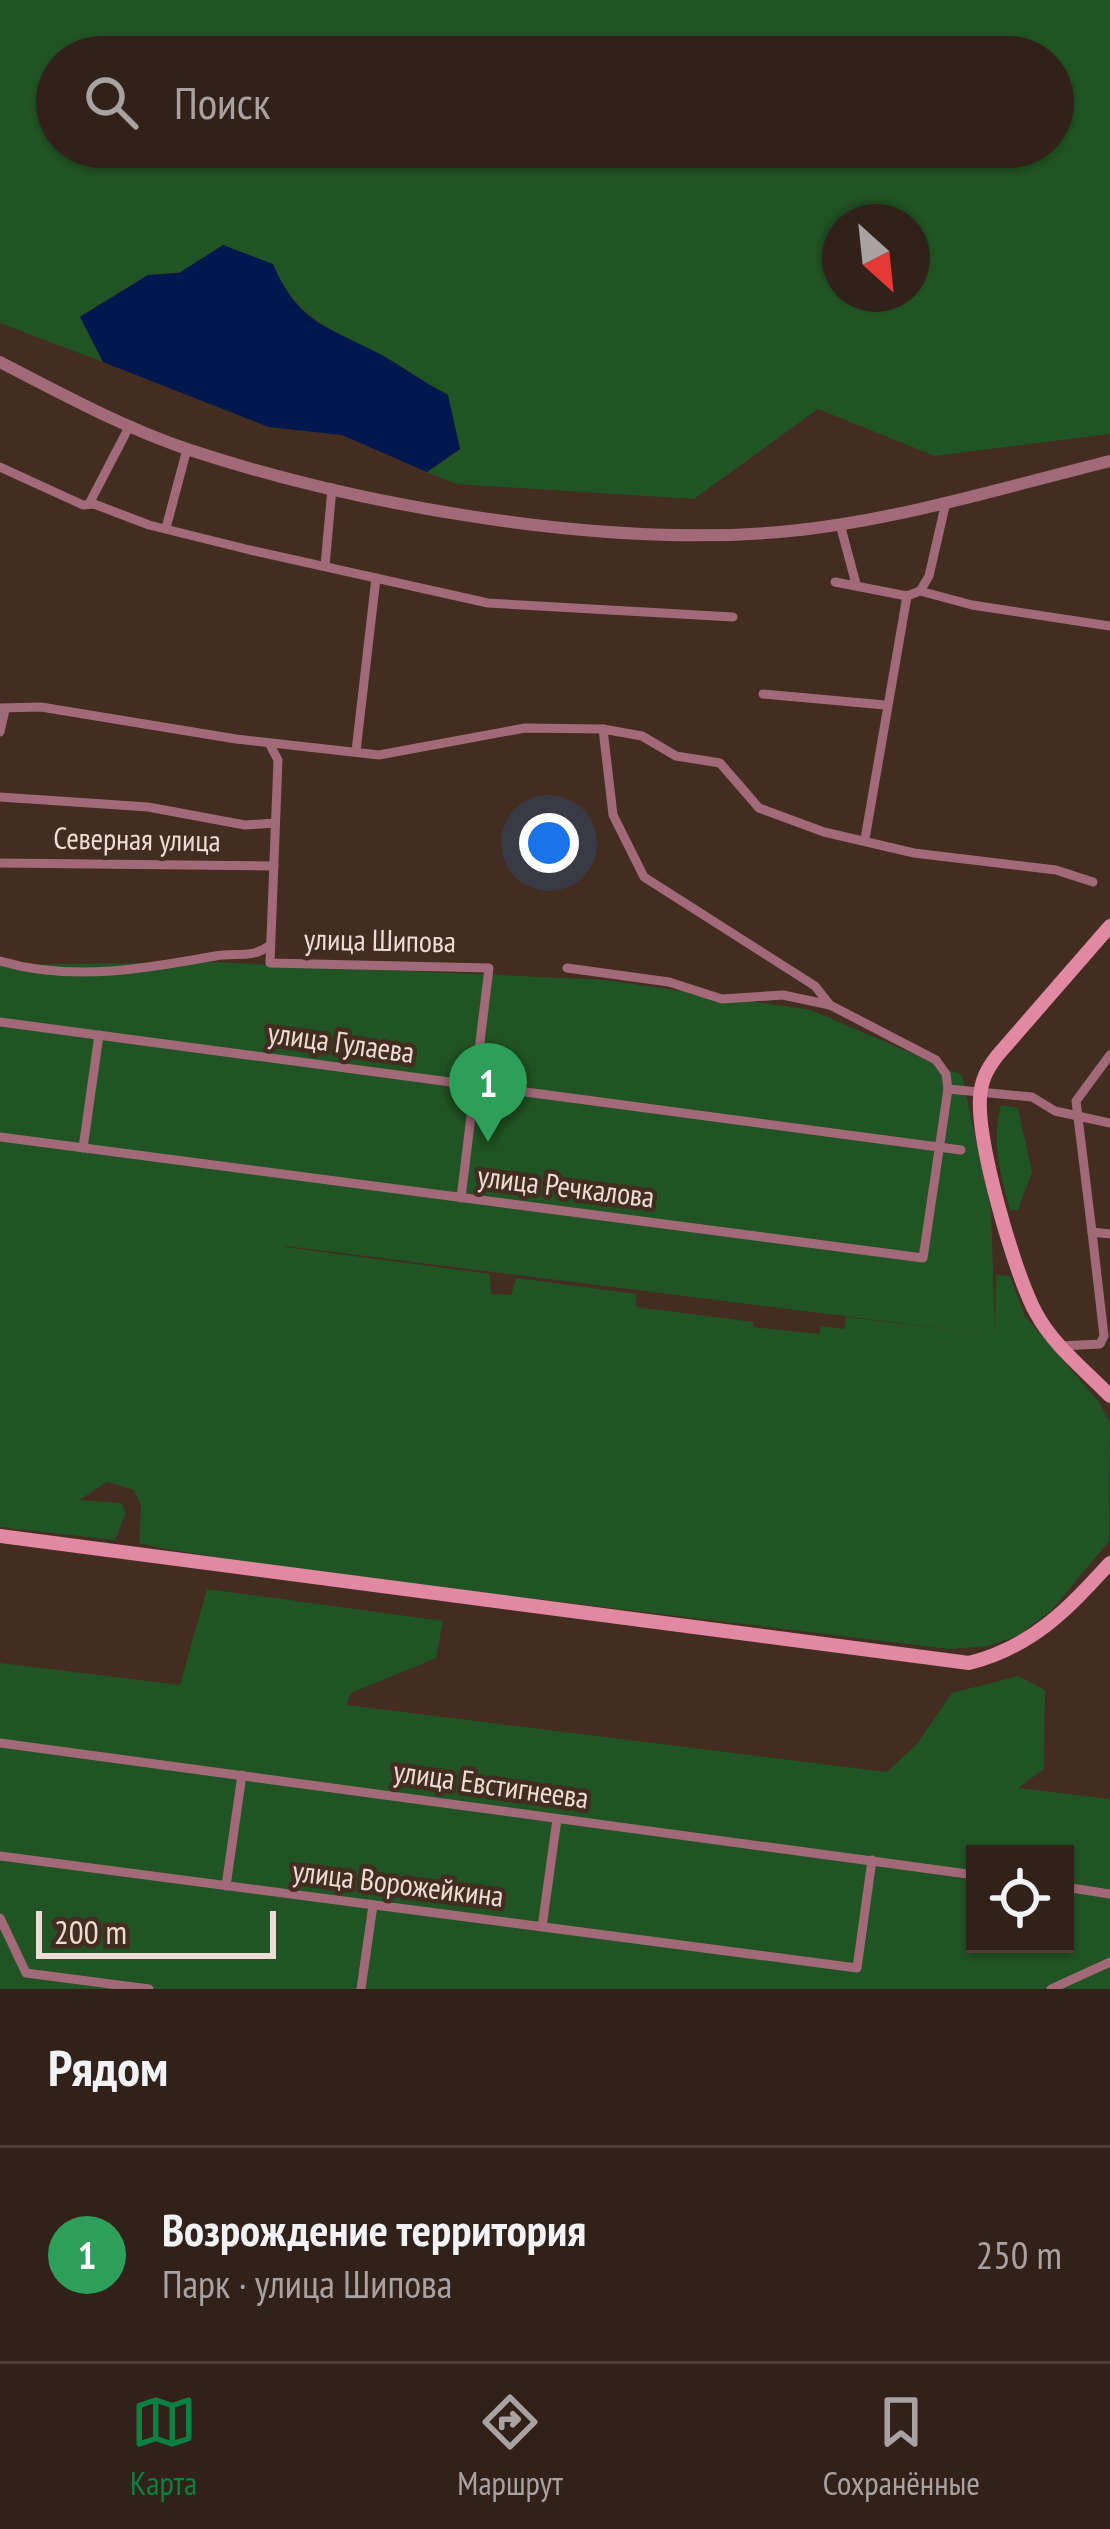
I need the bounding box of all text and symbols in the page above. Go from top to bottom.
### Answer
search box [36,36,1074,168]
icon: search [78,69,144,135]
text: Поиск [174,73,270,131]
north arrow [822,204,930,312]
your location [519,813,579,873]
street label: Северная улица [53,818,221,859]
street label: улица Шипова [304,919,456,960]
street label: улица Гулаева [265,1012,417,1071]
pin: 1 [449,1043,527,1142]
street label: улица Речкалова [476,1155,657,1216]
street label: улица Евстигнеева [391,1751,591,1817]
map controls [966,1845,1074,1953]
button: locate [966,1845,1074,1953]
street label: улица Ворожейкина [291,1850,506,1915]
scale bar [36,1905,276,1958]
text: 200 m [54,1910,127,1953]
text: Рядом [48,2034,168,2100]
text: Возрождение территория [162,2200,586,2258]
text: 1 [78,2229,96,2280]
text: 250 m [976,2229,1062,2280]
text: Парк · улица Шипова [162,2258,452,2309]
tab: Карта [130,2389,197,2504]
tab: Маршрут [457,2389,563,2504]
tab: Сохранённые [823,2389,980,2504]

